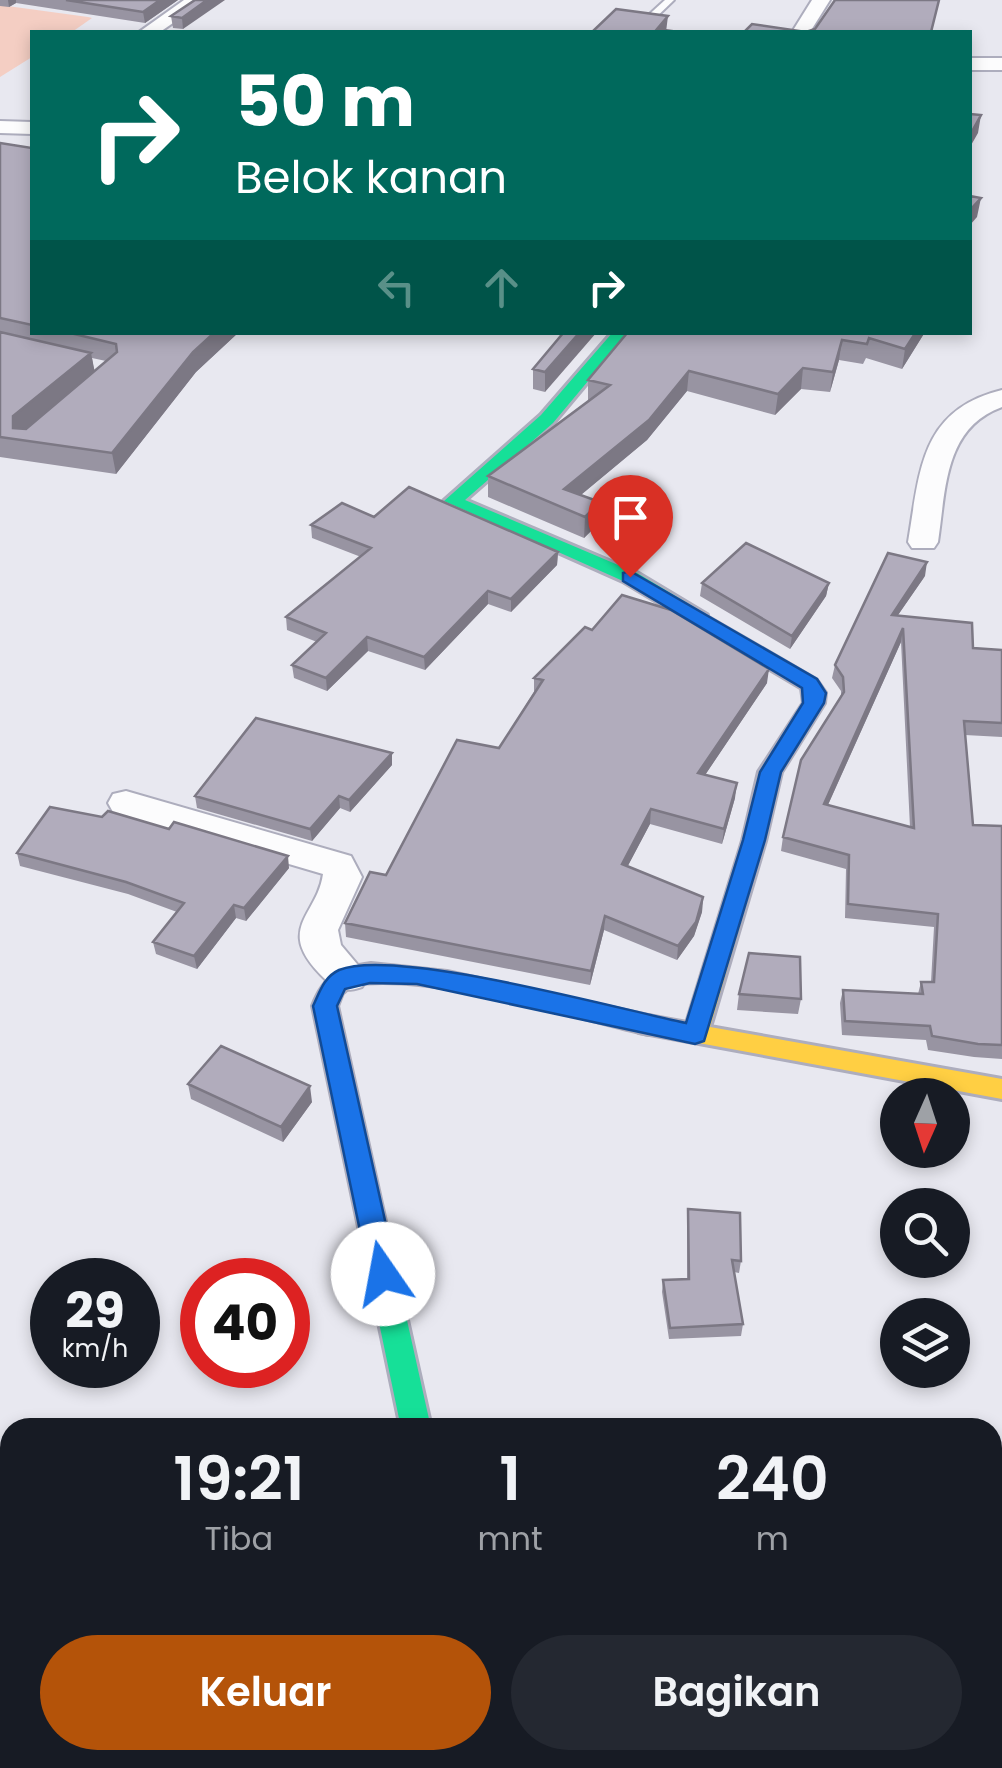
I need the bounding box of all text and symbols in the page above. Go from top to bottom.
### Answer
text: 50 m [235,52,415,151]
icon: right [70,70,200,200]
text: Belok kanan [235,146,507,209]
icon: left [369,260,424,315]
icon: ahead [474,260,529,315]
icon: right [579,260,634,315]
pin [588,475,673,578]
icon: arrive [603,490,658,545]
north arrow [880,1078,970,1168]
map controls [880,1078,970,1388]
button: search [880,1188,970,1278]
position arrow [331,1222,435,1326]
speed limit sign: 40 [180,1258,310,1388]
text: 29 [65,1275,125,1346]
button: layers [880,1298,970,1388]
text: km/h [62,1331,128,1366]
text: 19:21 [173,1437,304,1521]
text: 1 [499,1437,521,1521]
text: 240 [716,1437,829,1521]
text: Tiba [205,1516,273,1561]
text: mnt [478,1516,543,1561]
text: m [756,1516,789,1561]
button: Keluar [40,1635,491,1750]
button: Bagikan [511,1635,962,1750]

